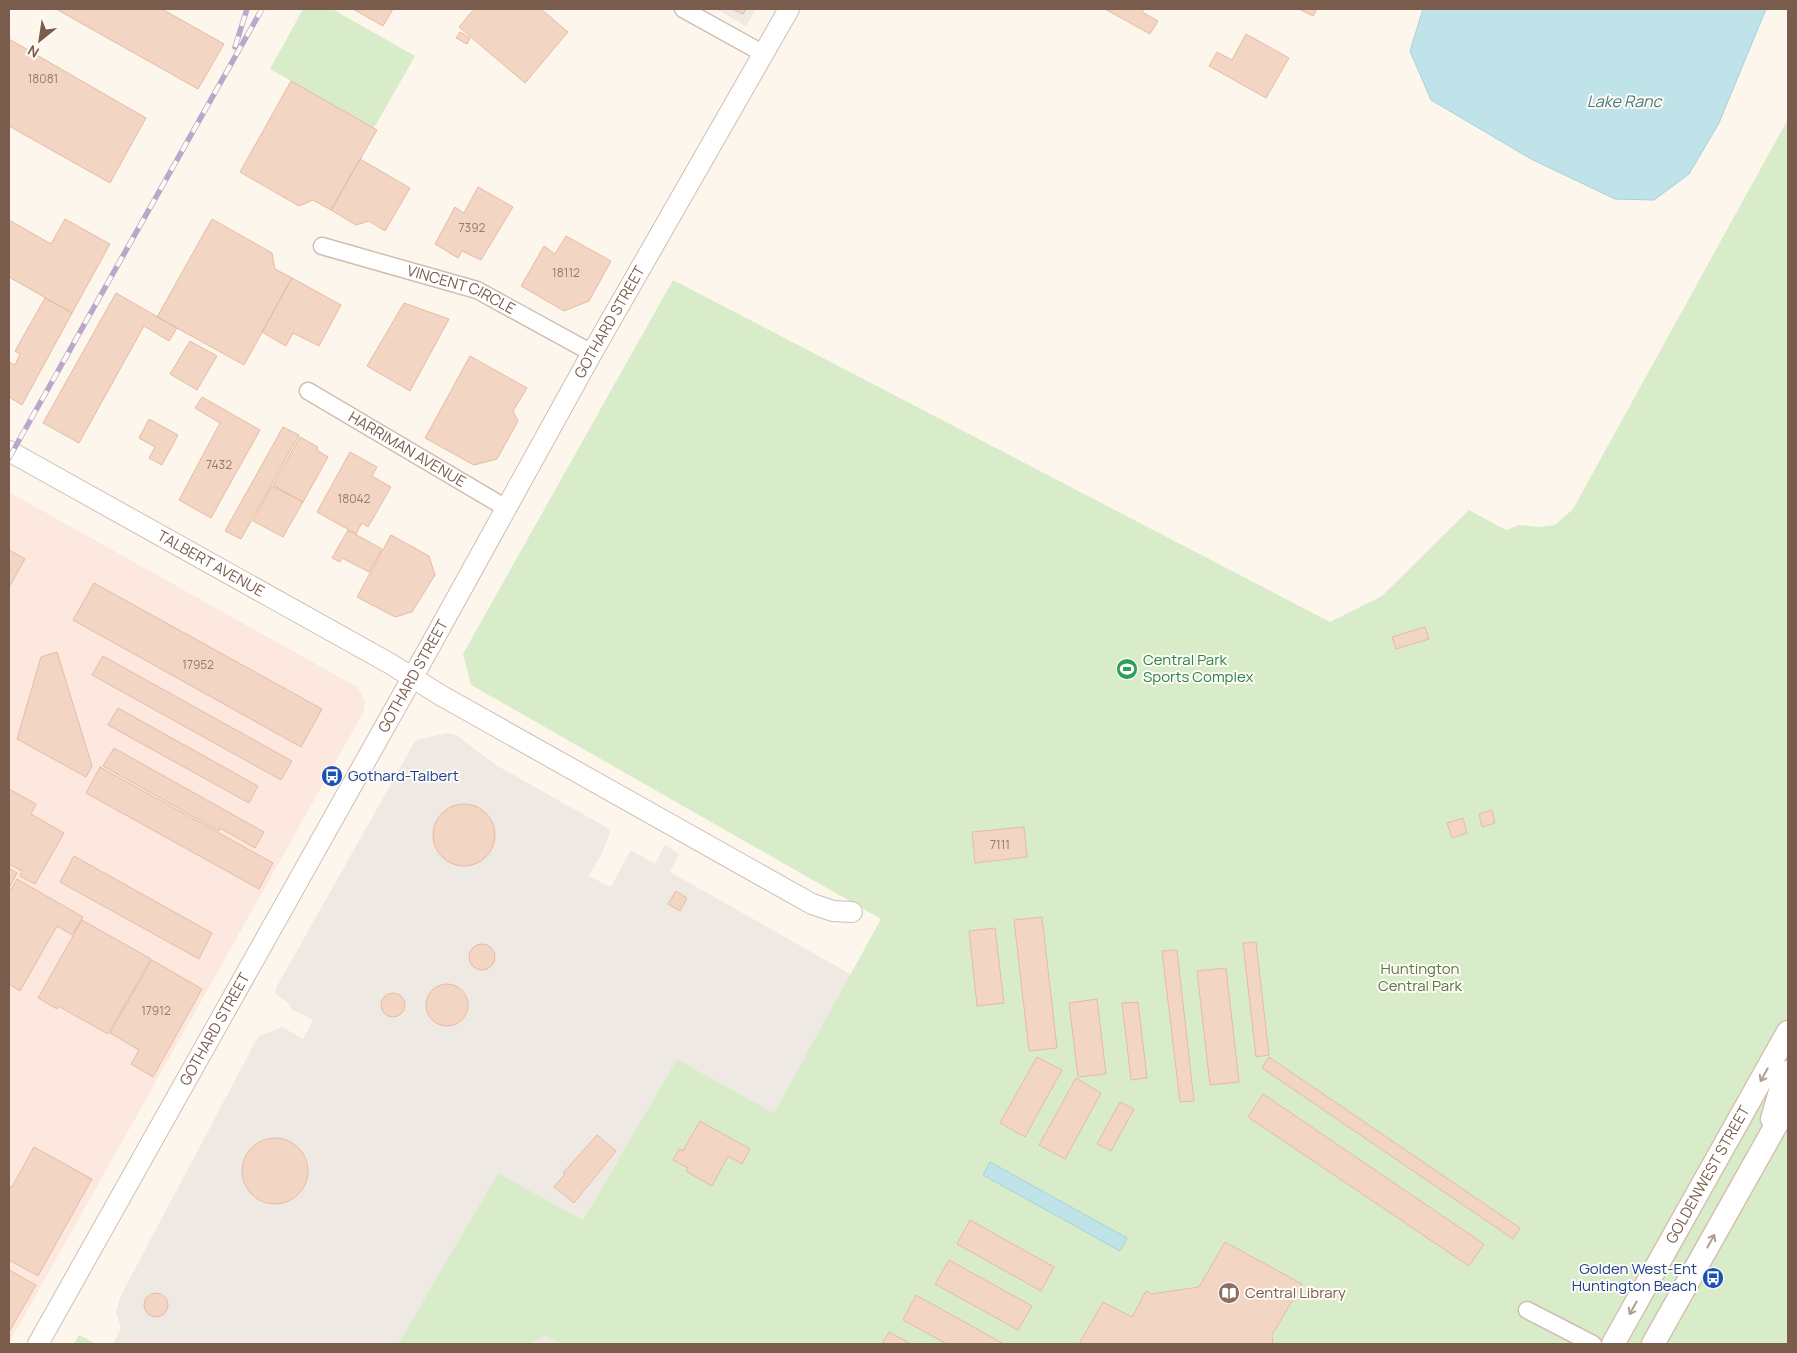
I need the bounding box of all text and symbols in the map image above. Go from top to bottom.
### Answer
north arrow [15,15,65,65]
text: N [24,41,42,62]
house number: 18081 [28,70,58,87]
water label: Lake Ranc [1587,90,1662,112]
house number: 7392 [459,219,486,236]
street label: VINCENT CIRCLE [405,260,519,319]
street label: GOTHARD STREET [569,262,650,382]
house number: 18112 [552,264,580,281]
street label: HARRIMAN AVENUE [345,406,470,492]
house number: 7432 [206,456,232,473]
house number: 18042 [338,490,371,507]
street label: TALBERT AVENUE [153,525,268,602]
street label: GOTHARD STREET [373,616,453,736]
place label: Central Park Sports Complex [1143,649,1253,687]
house number: 17952 [182,656,214,673]
sports icon: Central Park Sports Complex [1115,657,1139,681]
bus stop icon: Gothard-Talbert [320,764,344,788]
place label: Gothard-Talbert [348,765,459,786]
house number: 7111 [990,836,1010,853]
park label: Huntington Central Park [1378,958,1463,996]
street label: GOTHARD STREET [174,969,254,1089]
house number: 17912 [141,1002,171,1019]
one-way arrow [1759,1067,1769,1081]
street label: GOLDENWEST STREET [1660,1102,1754,1247]
one-way arrow [1707,1234,1717,1249]
place label: Golden West-Ent Huntington Beach [1572,1258,1697,1296]
bus stop icon: Golden West-Ent Huntington Beach [1701,1266,1725,1290]
library icon: Central Library [1217,1281,1241,1305]
place label: Central Library [1245,1282,1346,1303]
one-way arrow [1628,1300,1638,1315]

